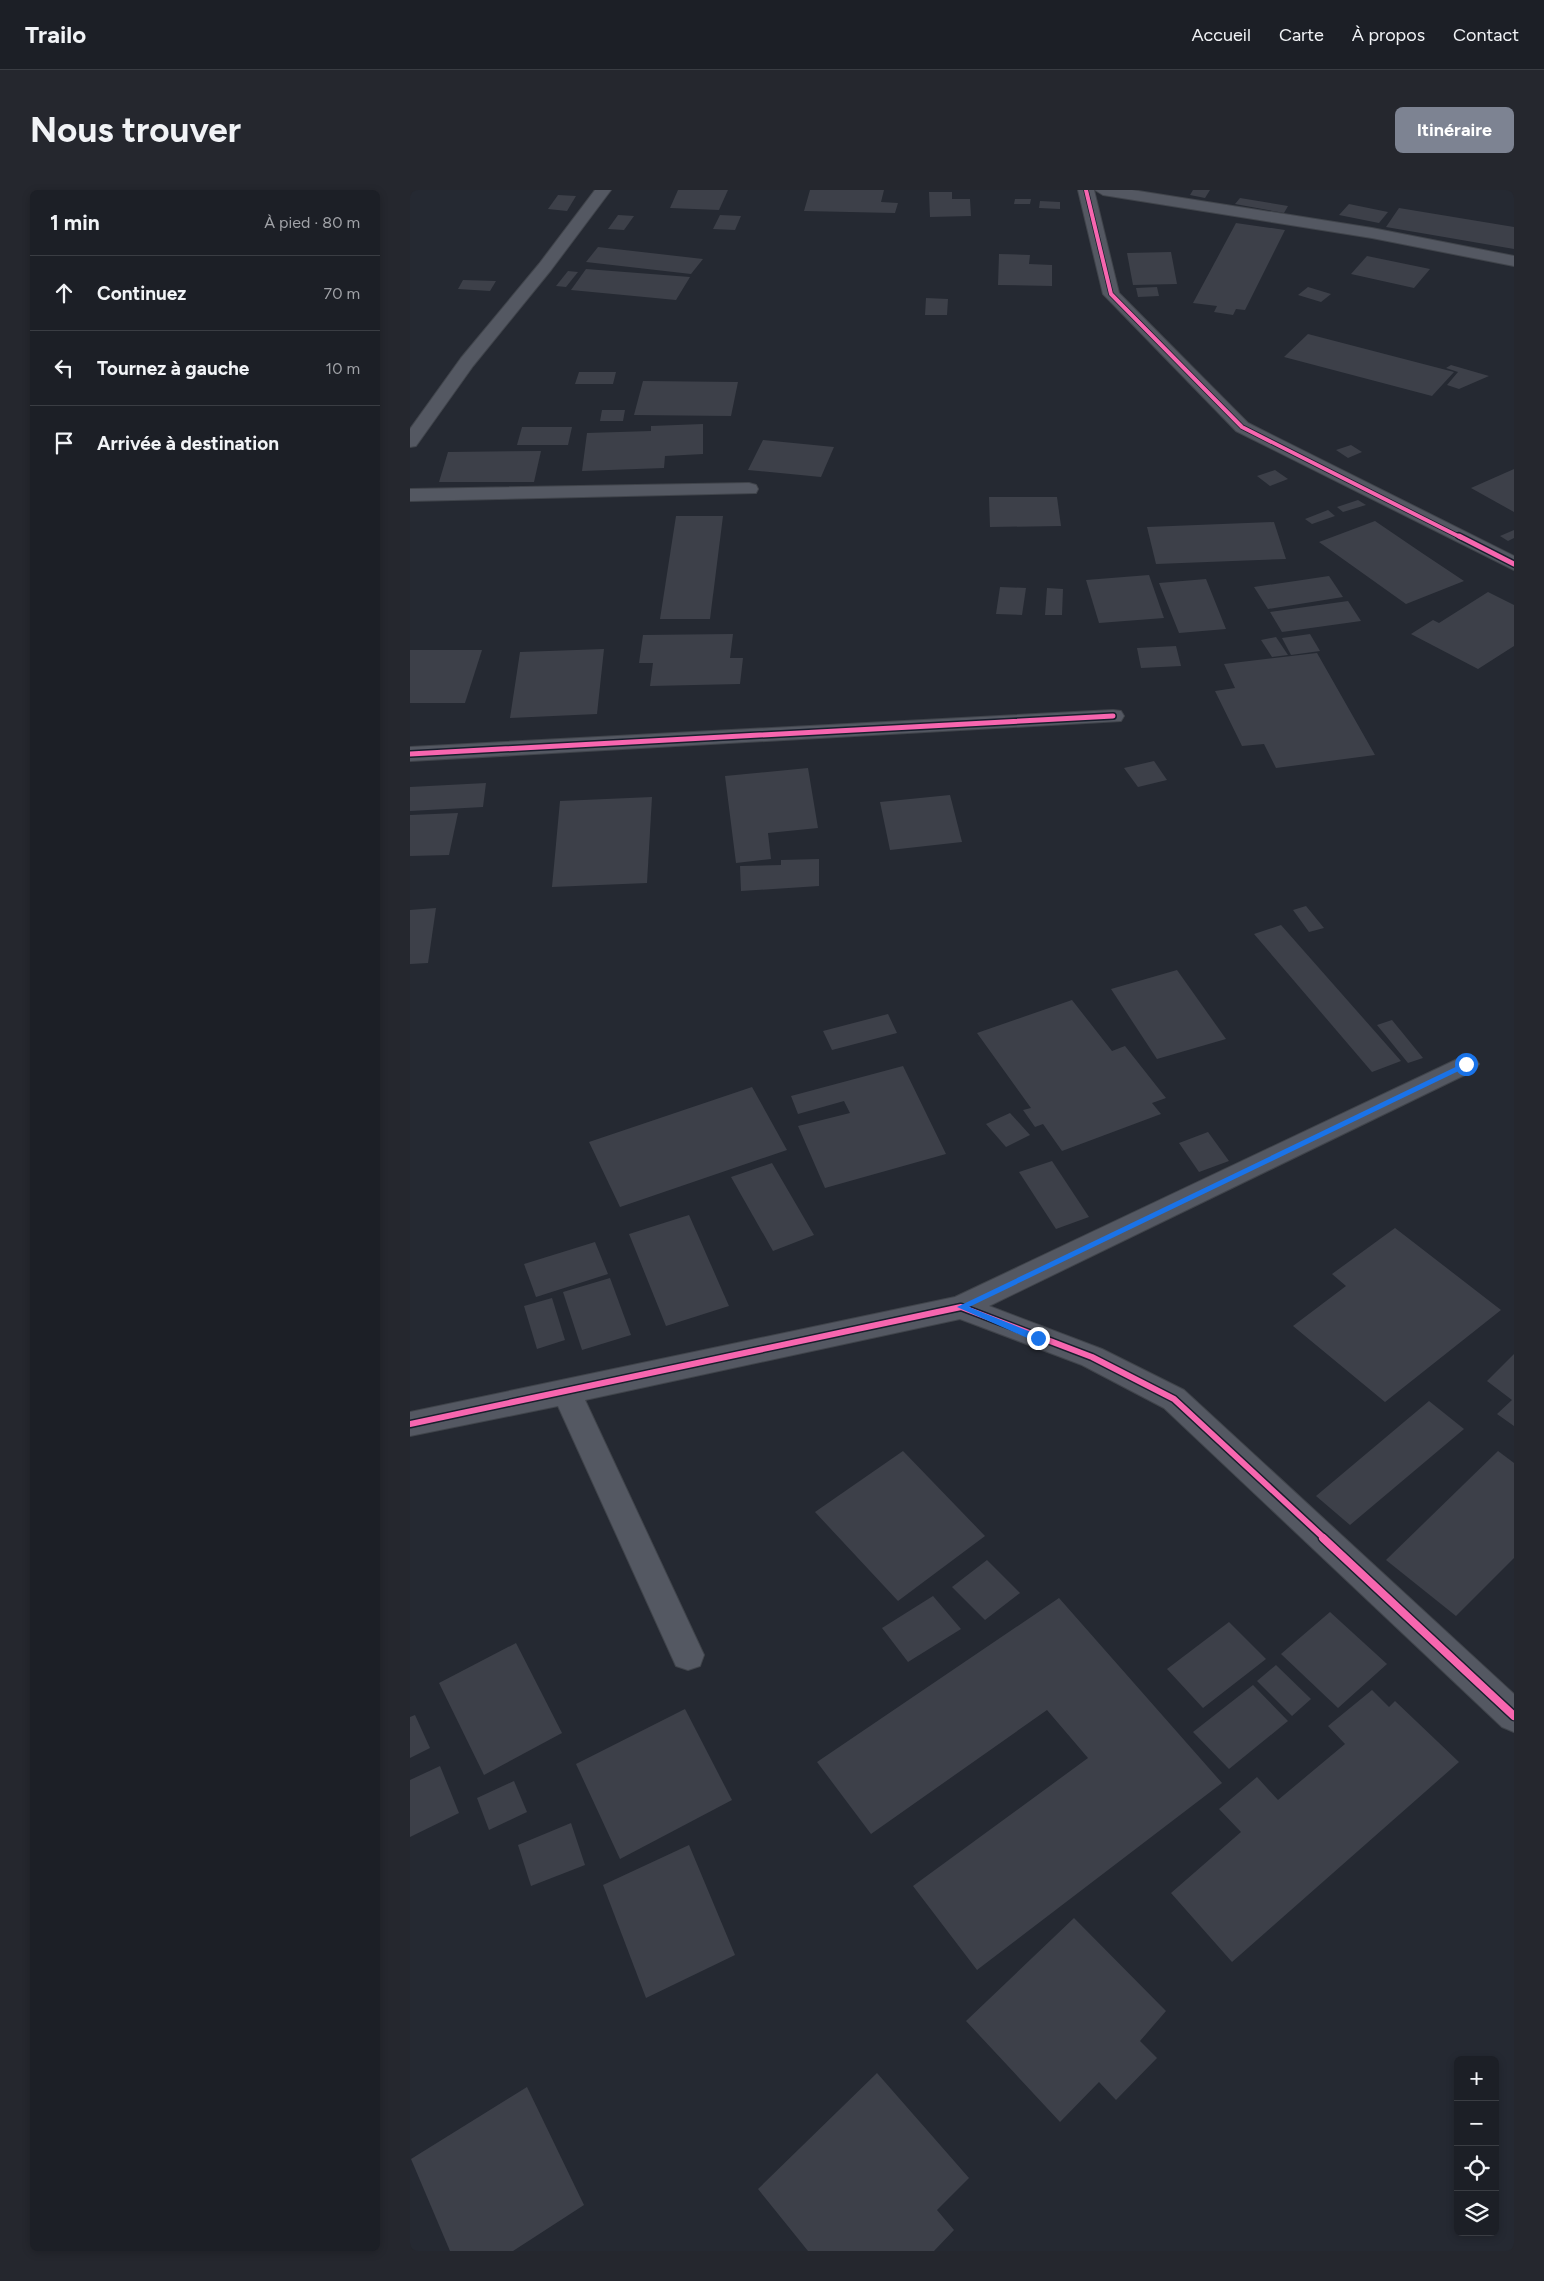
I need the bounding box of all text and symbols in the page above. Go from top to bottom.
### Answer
text: Trailo [25,20,86,49]
text: Accueil [1191,24,1251,46]
text: Carte [1279,24,1324,46]
text: À propos [1352,24,1425,46]
text: Contact [1453,24,1519,46]
button: Itinéraire [1395,107,1514,153]
text: Nous trouver [30,109,241,151]
text: 1 min [50,210,100,235]
text: À pied · 80 m [264,213,360,232]
icon: ahead [50,279,78,307]
text: Continuez [97,282,186,305]
text: 70 m [324,284,360,303]
icon: left [50,354,78,382]
text: Tournez à gauche [97,357,249,380]
text: 10 m [326,359,360,378]
icon: arrive [50,429,78,457]
text: Arrivée à destination [97,432,279,455]
route start [1455,1053,1478,1076]
route end [1027,1327,1050,1350]
map controls [1454,2056,1499,2236]
button: + [1454,2056,1499,2101]
button: − [1454,2101,1499,2146]
button: locate [1454,2146,1499,2191]
button: layers [1454,2191,1499,2236]

